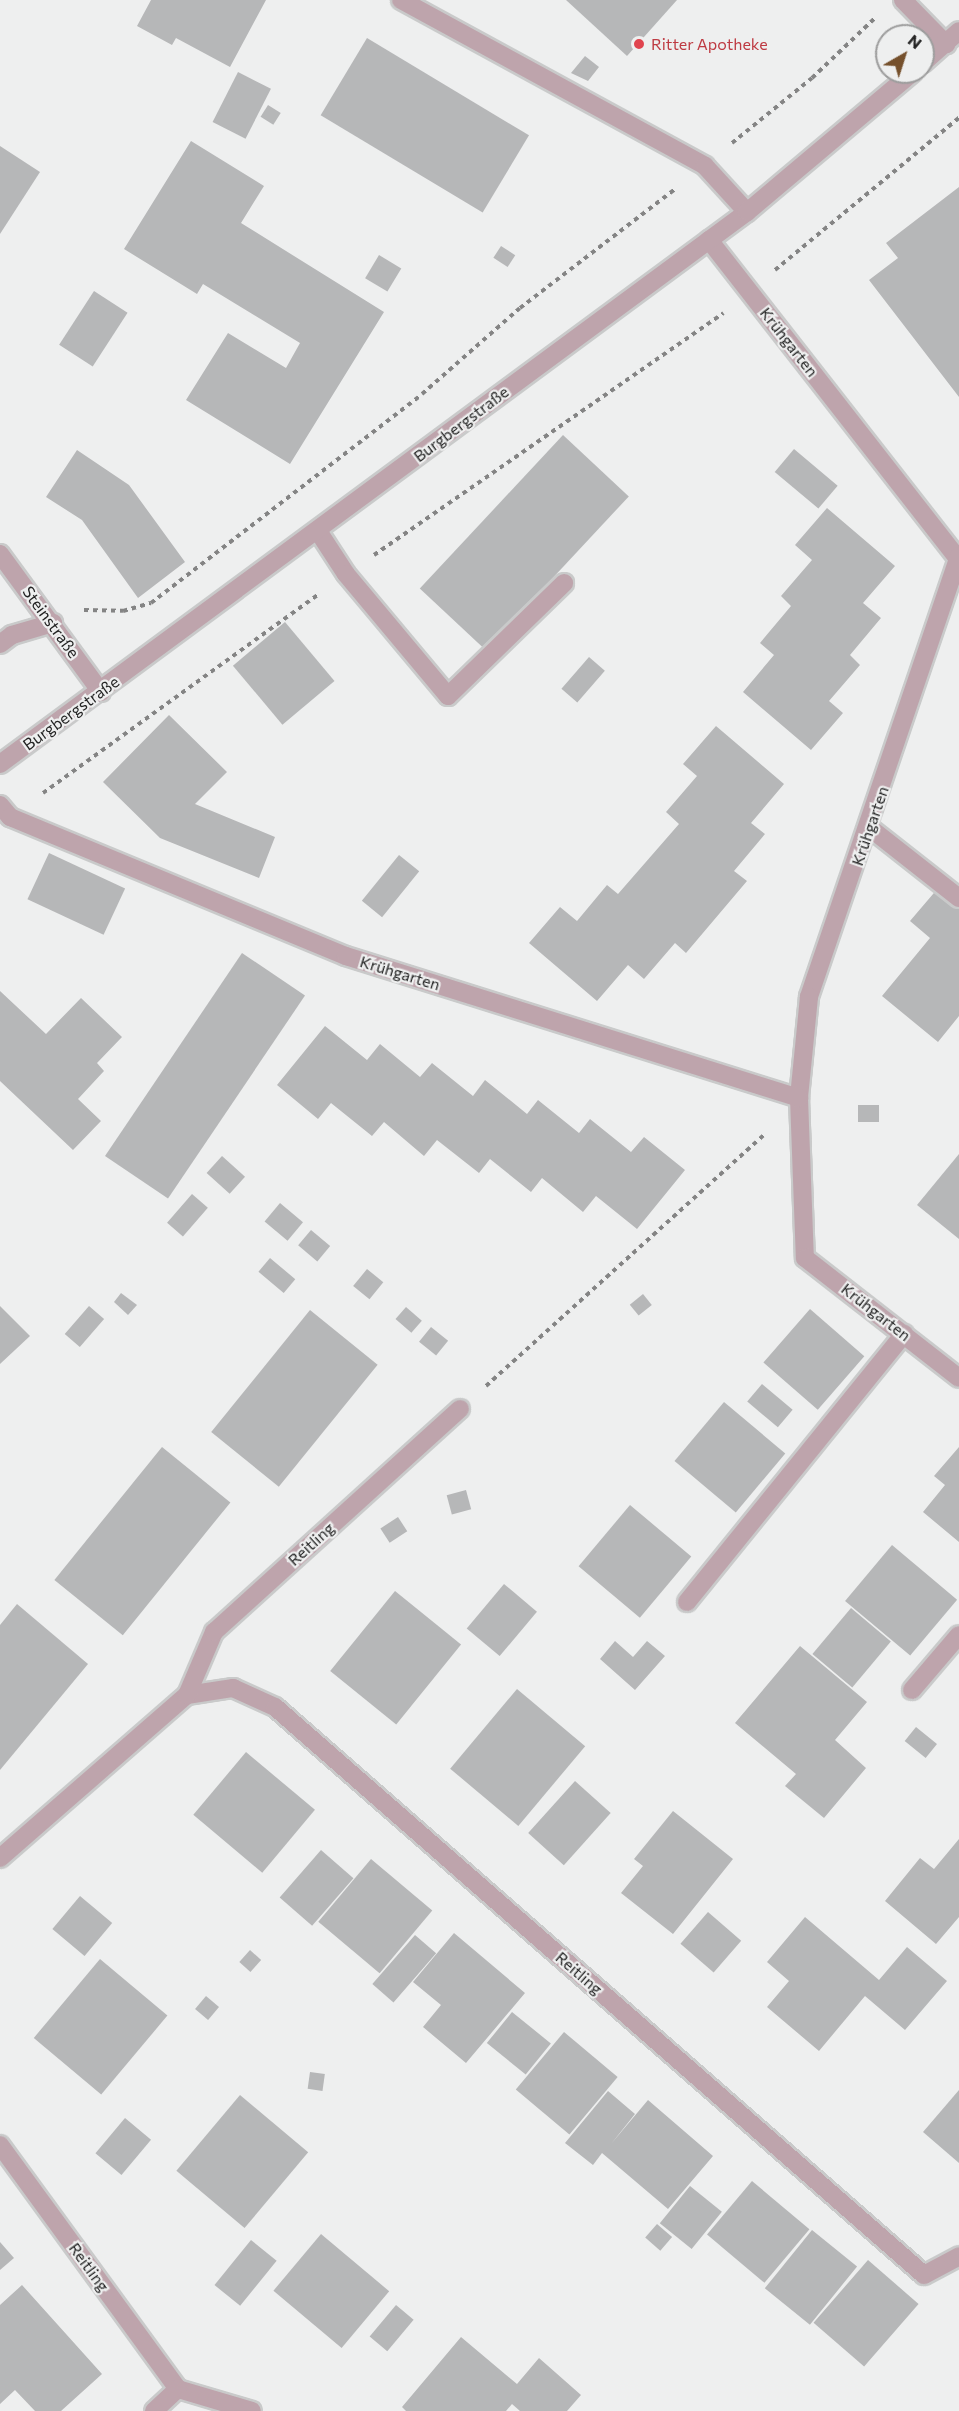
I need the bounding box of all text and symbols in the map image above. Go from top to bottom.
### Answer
north arrow [875,24,935,84]
text: N [905,30,926,52]
place label: Ritter Apotheke [651,34,768,54]
marker: Ritter Apotheke [632,37,646,51]
street label: Krühgarten [756,304,822,380]
street label: Burgbergstraße [410,382,512,466]
street label: Steinstraße [19,582,83,662]
street label: Burgbergstraße [19,672,123,754]
street label: Krühgarten [847,784,893,868]
street label: Krühgarten [358,952,442,994]
street label: Krühgarten [838,1279,914,1345]
street label: Reitling [284,1518,338,1570]
street label: Reitling [552,1948,606,1998]
street label: Reitling [65,2239,113,2295]

